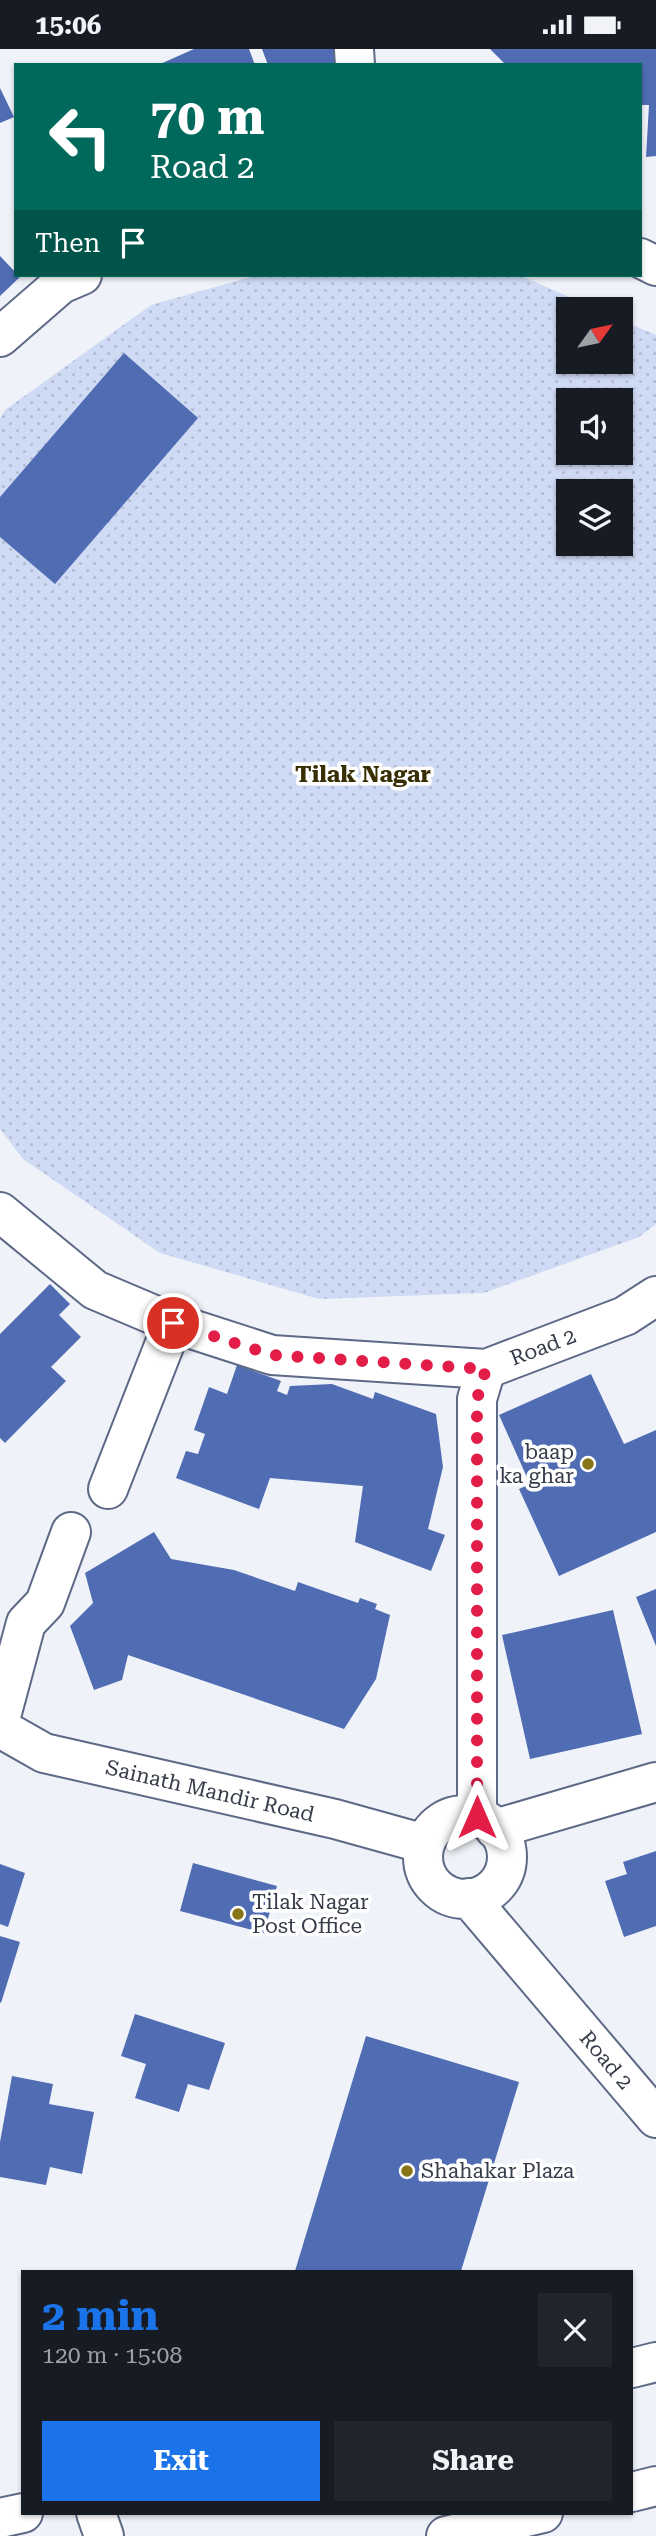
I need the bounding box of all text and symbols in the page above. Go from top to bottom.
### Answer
text: 15:06 [35,10,101,40]
text: 70 m [150,89,265,146]
icon: left [35,91,126,182]
text: Road 2 [150,148,255,186]
icon: arrive [114,224,152,262]
text: Then [35,228,100,258]
north arrow [556,297,634,375]
map controls [556,297,633,556]
button: sound [556,388,633,465]
button: layers [556,479,633,556]
district label: Tilak Nagar [295,761,431,788]
pin [143,1293,203,1353]
icon: arrive [154,1304,192,1342]
street label: Road 2 [507,1323,579,1371]
place label: baap ka ghar [499,1440,574,1488]
marker: baap ka ghar [580,1456,596,1472]
street label: Sainath Mandir Road [103,1755,317,1827]
position arrow [440,1780,514,1854]
place label: Tilak Nagar Post Office [252,1890,369,1938]
marker: Tilak Nagar Post Office [230,1906,246,1922]
street label: Road 2 [575,2026,637,2094]
place label: Shahakar Plaza [421,2159,575,2183]
marker: Shahakar Plaza [399,2163,415,2179]
text: 2 min [42,2291,159,2340]
button: close [538,2293,612,2367]
text: 120 m · 15:08 [42,2342,182,2369]
button: Exit [42,2421,320,2501]
button: Share [334,2421,612,2501]

